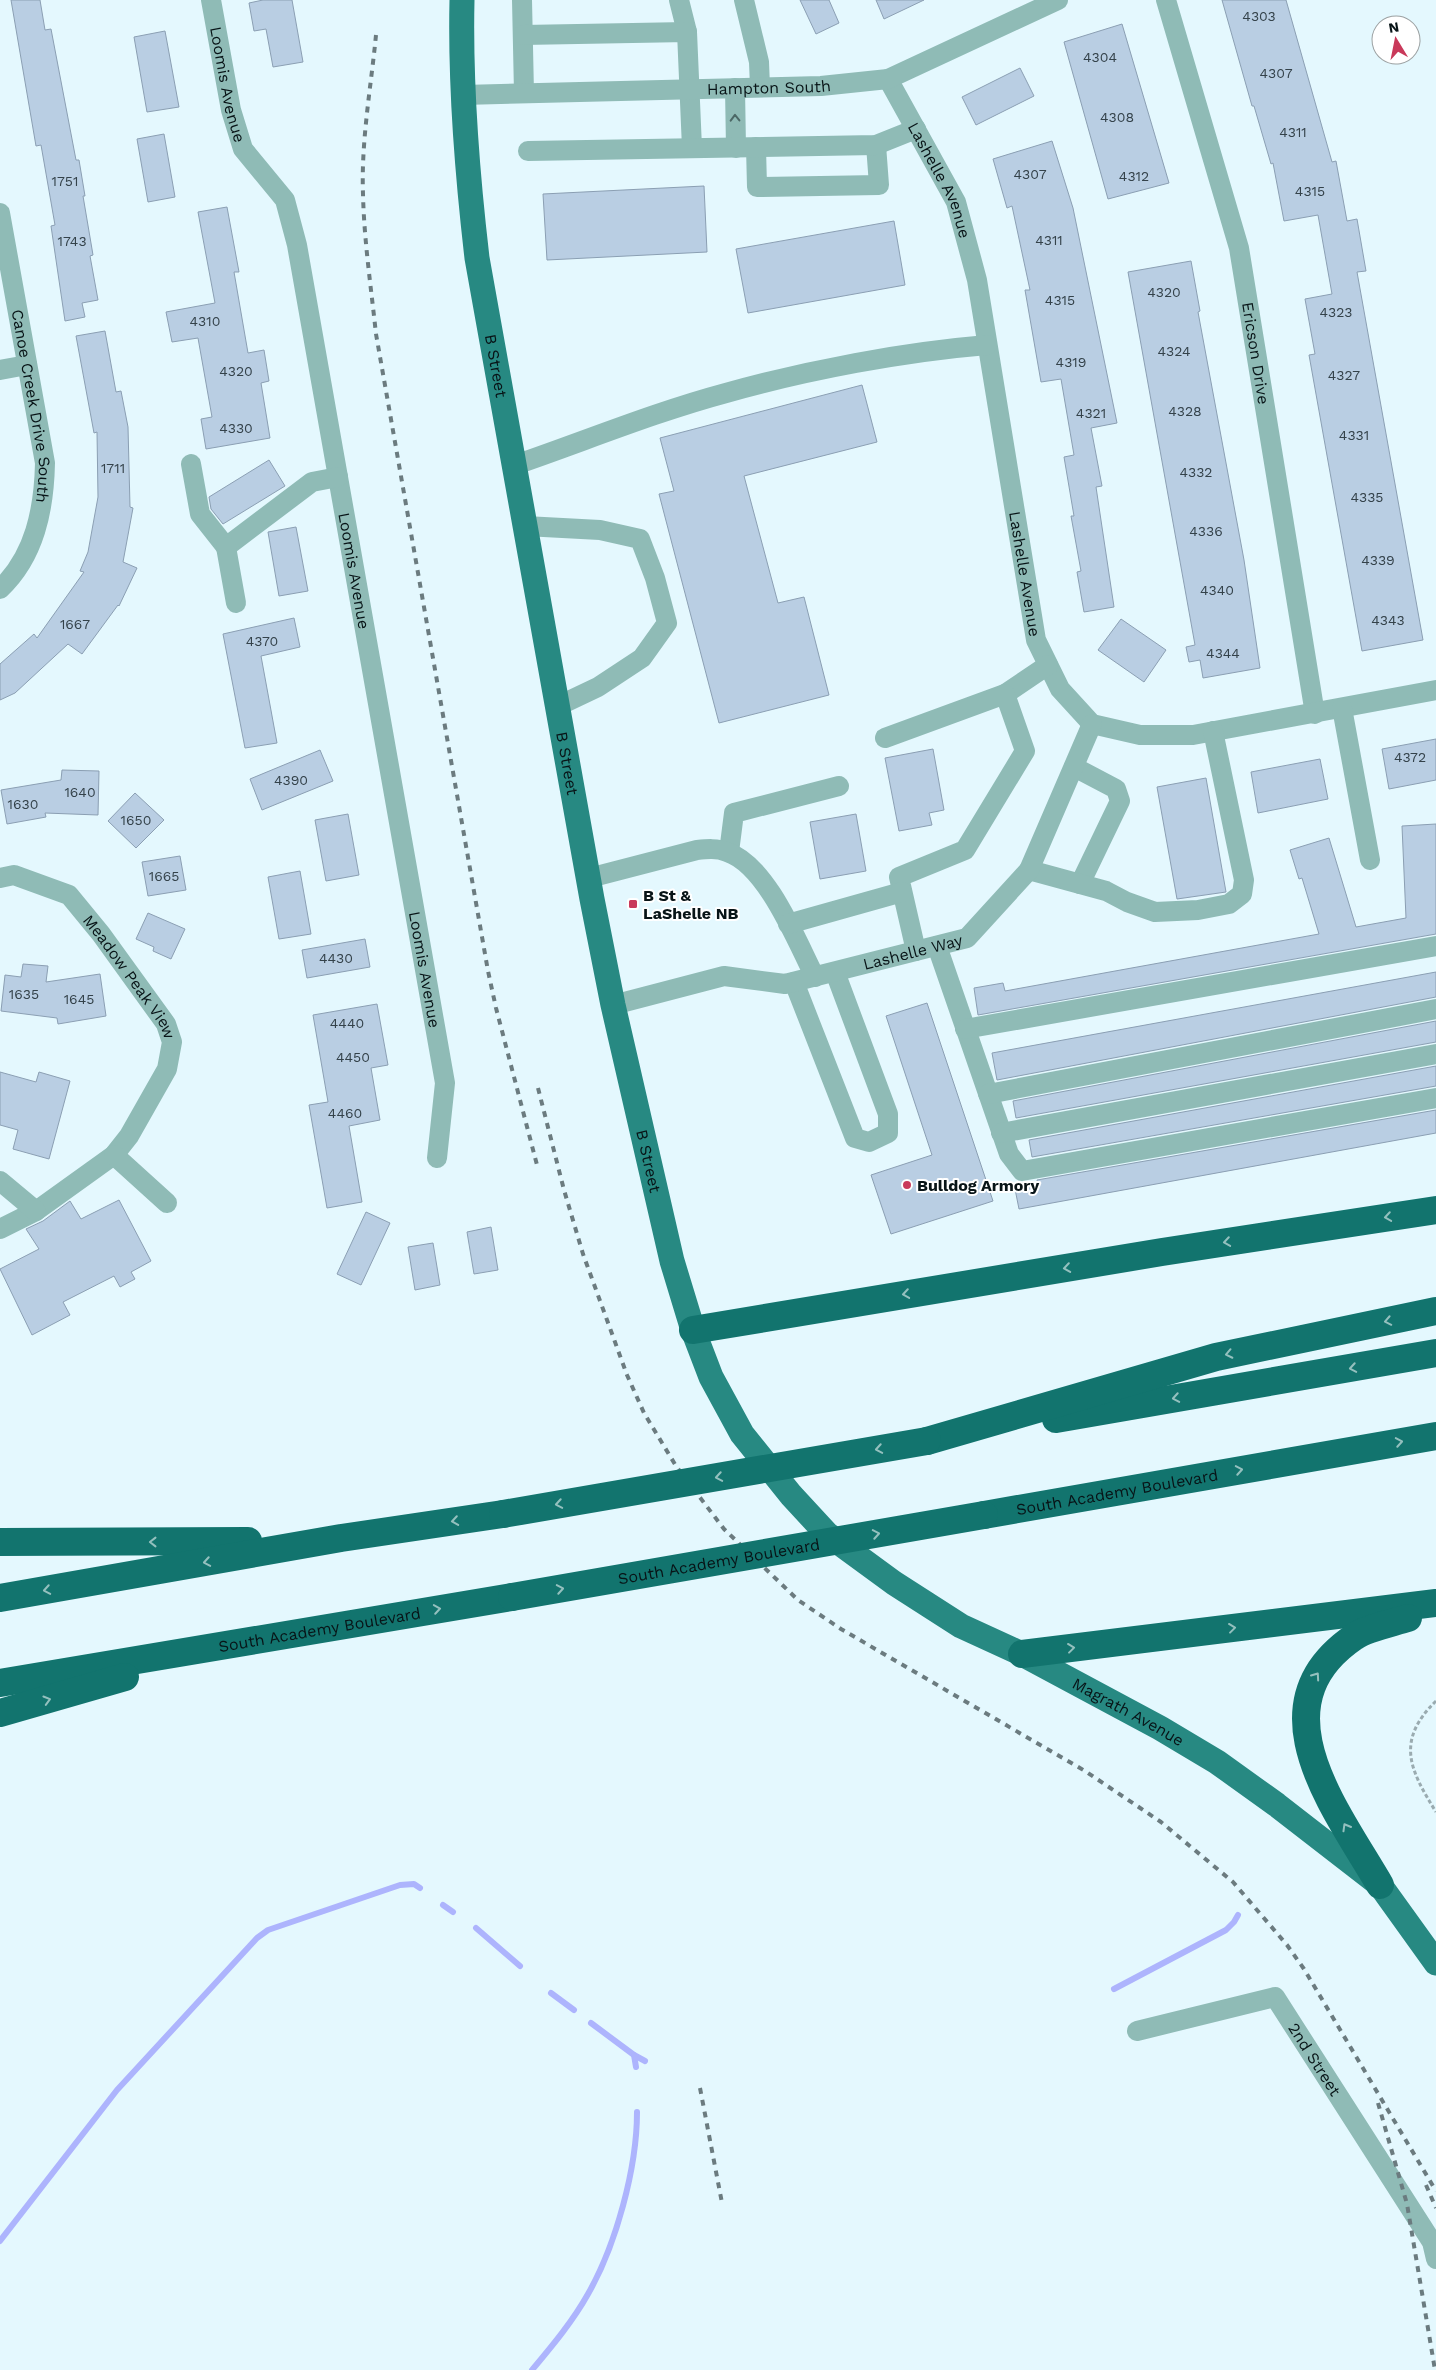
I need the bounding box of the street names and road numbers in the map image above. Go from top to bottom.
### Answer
street label: Loomis Avenue [206,25,250,145]
street label: Hampton South [707,76,832,98]
street label: Lashelle Avenue [904,119,975,240]
street label: Ericson Drive [1238,301,1274,406]
street label: Canoe Creek Drive South [8,308,55,504]
street label: B Street [481,332,511,399]
street label: Lashelle Avenue [1006,510,1045,638]
street label: Loomis Avenue [335,511,374,630]
street label: B Street [553,730,583,797]
street label: Loomis Avenue [405,910,445,1029]
street label: Meadow Peak View [79,911,180,1041]
street label: Lashelle Way [861,930,965,973]
street label: B Street [632,1128,665,1195]
street label: South Academy Boulevard [1015,1465,1219,1519]
street label: South Academy Boulevard [616,1534,821,1588]
street label: South Academy Boulevard [217,1603,422,1656]
street label: Magrath Avenue [1069,1673,1188,1750]
street label: 2nd Street [1284,2019,1345,2099]

